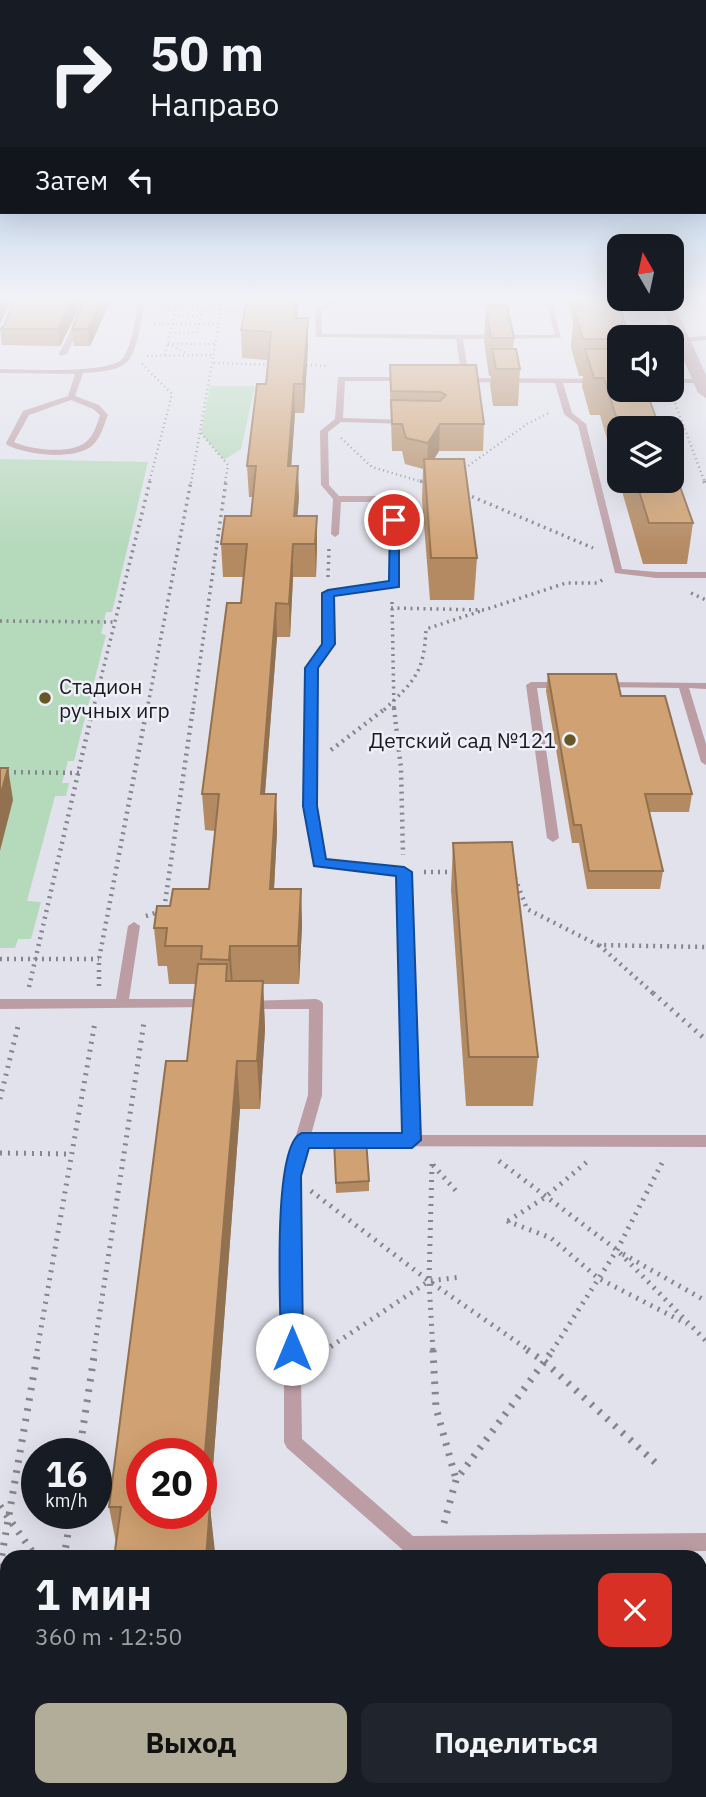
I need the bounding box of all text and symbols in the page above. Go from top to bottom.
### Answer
text: 50 m [150,21,264,84]
icon: right [35,28,126,119]
text: Направо [150,83,279,125]
icon: left [122,161,160,199]
text: Затем [35,163,108,197]
north arrow [607,234,684,312]
map controls [607,234,684,493]
button: sound [607,325,684,402]
button: layers [607,416,684,493]
pin [364,490,424,550]
icon: arrive [375,501,413,539]
place label: Стадион ручных игр [59,672,170,724]
marker: Стадион ручных игр [37,690,53,706]
place label: Детский сад №121 [369,726,556,754]
marker: Детский сад №121 [562,732,578,748]
position arrow [255,1312,329,1386]
speed limit sign: 20 [126,1438,217,1529]
text: 16 [45,1451,88,1497]
text: km/h [45,1489,88,1512]
text: 1 мин [35,1567,152,1622]
button: close [598,1573,672,1647]
text: 360 m · 12:50 [35,1621,182,1651]
button: Выход [35,1703,347,1783]
button: Поделиться [361,1703,672,1783]

